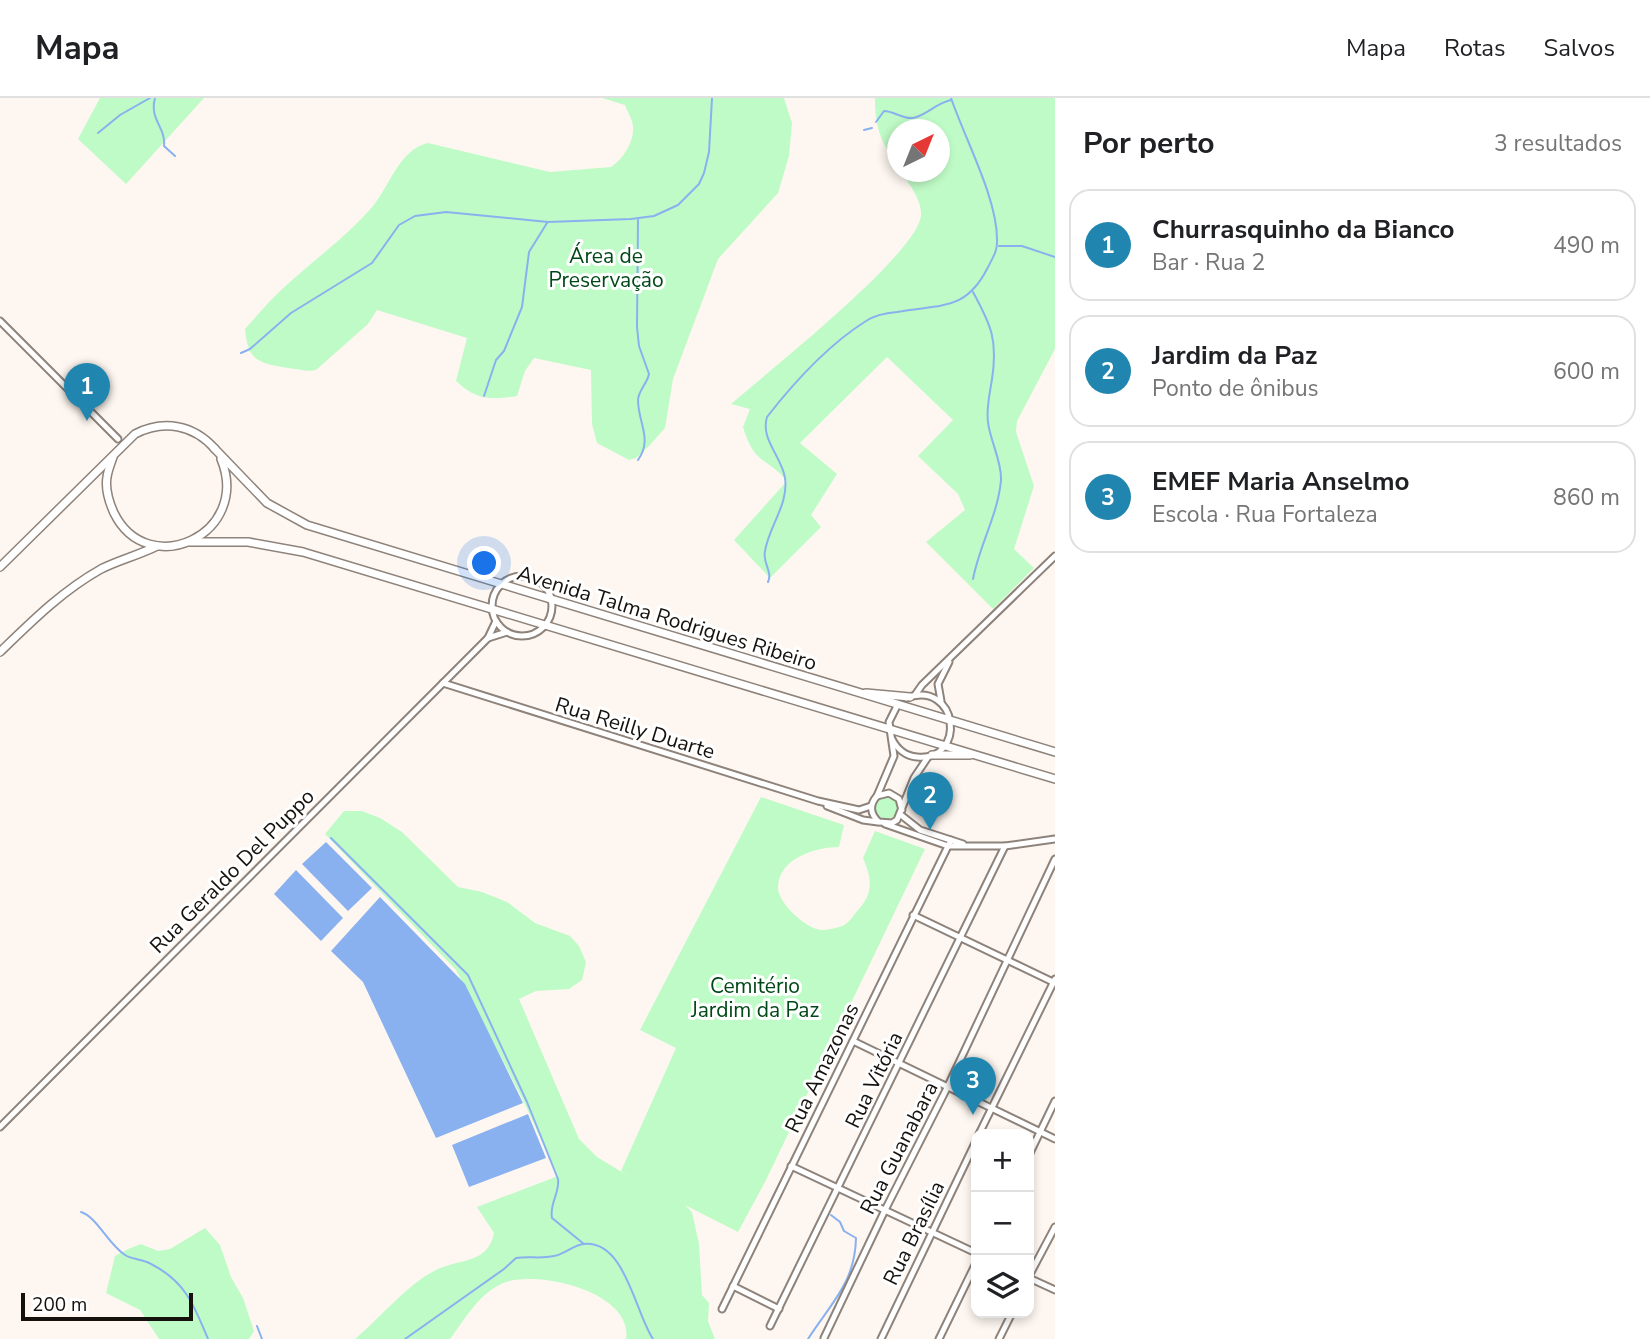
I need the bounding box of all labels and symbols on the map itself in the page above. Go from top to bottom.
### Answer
north arrow [887,119,950,182]
park label: Área de Preservação [548,242,664,294]
pin: 1 [64,363,110,421]
your location [467,546,501,580]
street label: Avenida Talma Rodrigues Ribeiro [514,559,820,677]
street label: Rua Reilly Duarte [552,690,718,766]
pin: 2 [907,772,953,830]
street label: Rua Geraldo Del Puppo [144,783,320,959]
park label: Cemitério Jardim da Paz [690,972,819,1024]
street label: Rua Amazonas [778,998,866,1138]
street label: Rua Vitória [839,1027,909,1133]
pin: 3 [950,1057,996,1115]
street label: Rua Guanabara [853,1077,945,1219]
street label: Rua Brasília [877,1176,951,1290]
scale bar [21,1290,192,1322]

